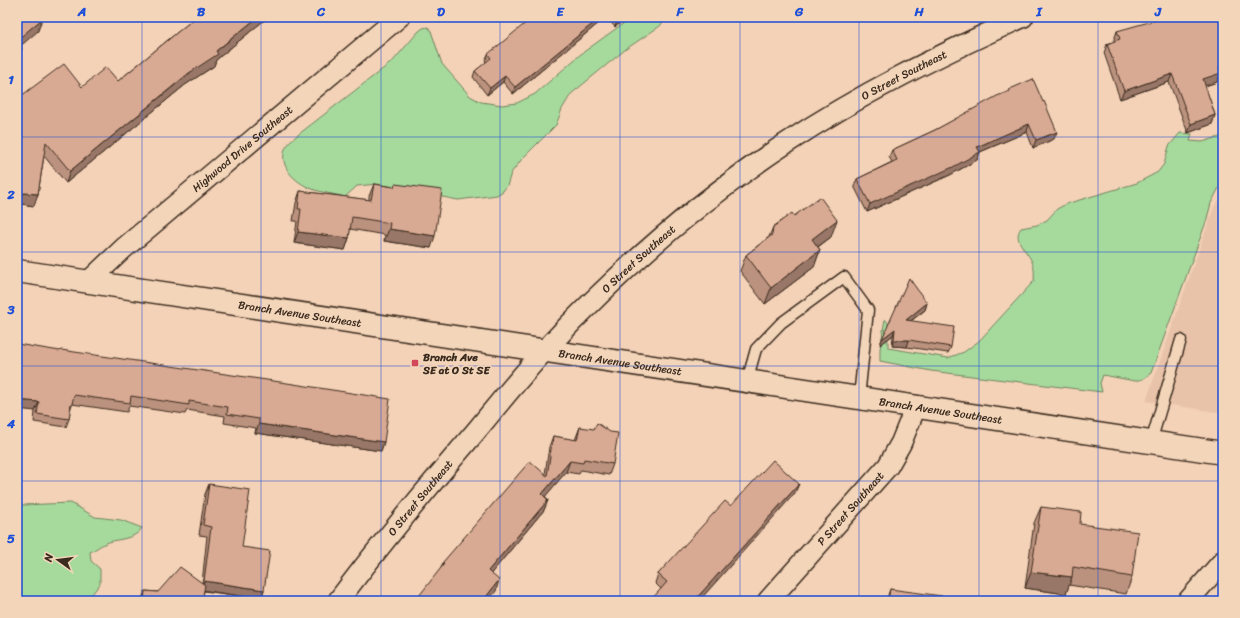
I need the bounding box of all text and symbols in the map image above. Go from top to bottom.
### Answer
text: A [77,0,86,23]
text: B [197,0,206,23]
text: C [316,0,326,23]
text: D [437,0,445,23]
text: E [556,0,565,23]
text: F [675,0,684,23]
text: G [794,0,804,23]
text: H [913,0,924,23]
text: I [1035,0,1043,23]
text: J [1154,0,1162,23]
street label: O Street Southeast [858,45,950,105]
text: 1 [8,68,14,91]
street label: Highwood Drive Southeast [188,101,297,197]
text: 2 [6,183,15,206]
street label: O Street Southeast [597,220,680,297]
street label: Branch Avenue Southeast [237,295,363,332]
text: 3 [6,298,15,321]
street label: Branch Avenue Southeast [557,343,683,381]
place label: Branch Ave SE at O St SE [422,348,491,380]
marker: Branch Ave SE at O St SE [410,358,420,368]
street label: Branch Avenue Southeast [878,392,1004,429]
text: 4 [6,412,16,435]
street label: O Street Southeast [383,455,458,540]
street label: P Street Southeast [812,467,889,550]
text: 5 [7,527,15,550]
north arrow [38,540,78,580]
text: N [38,551,59,565]

